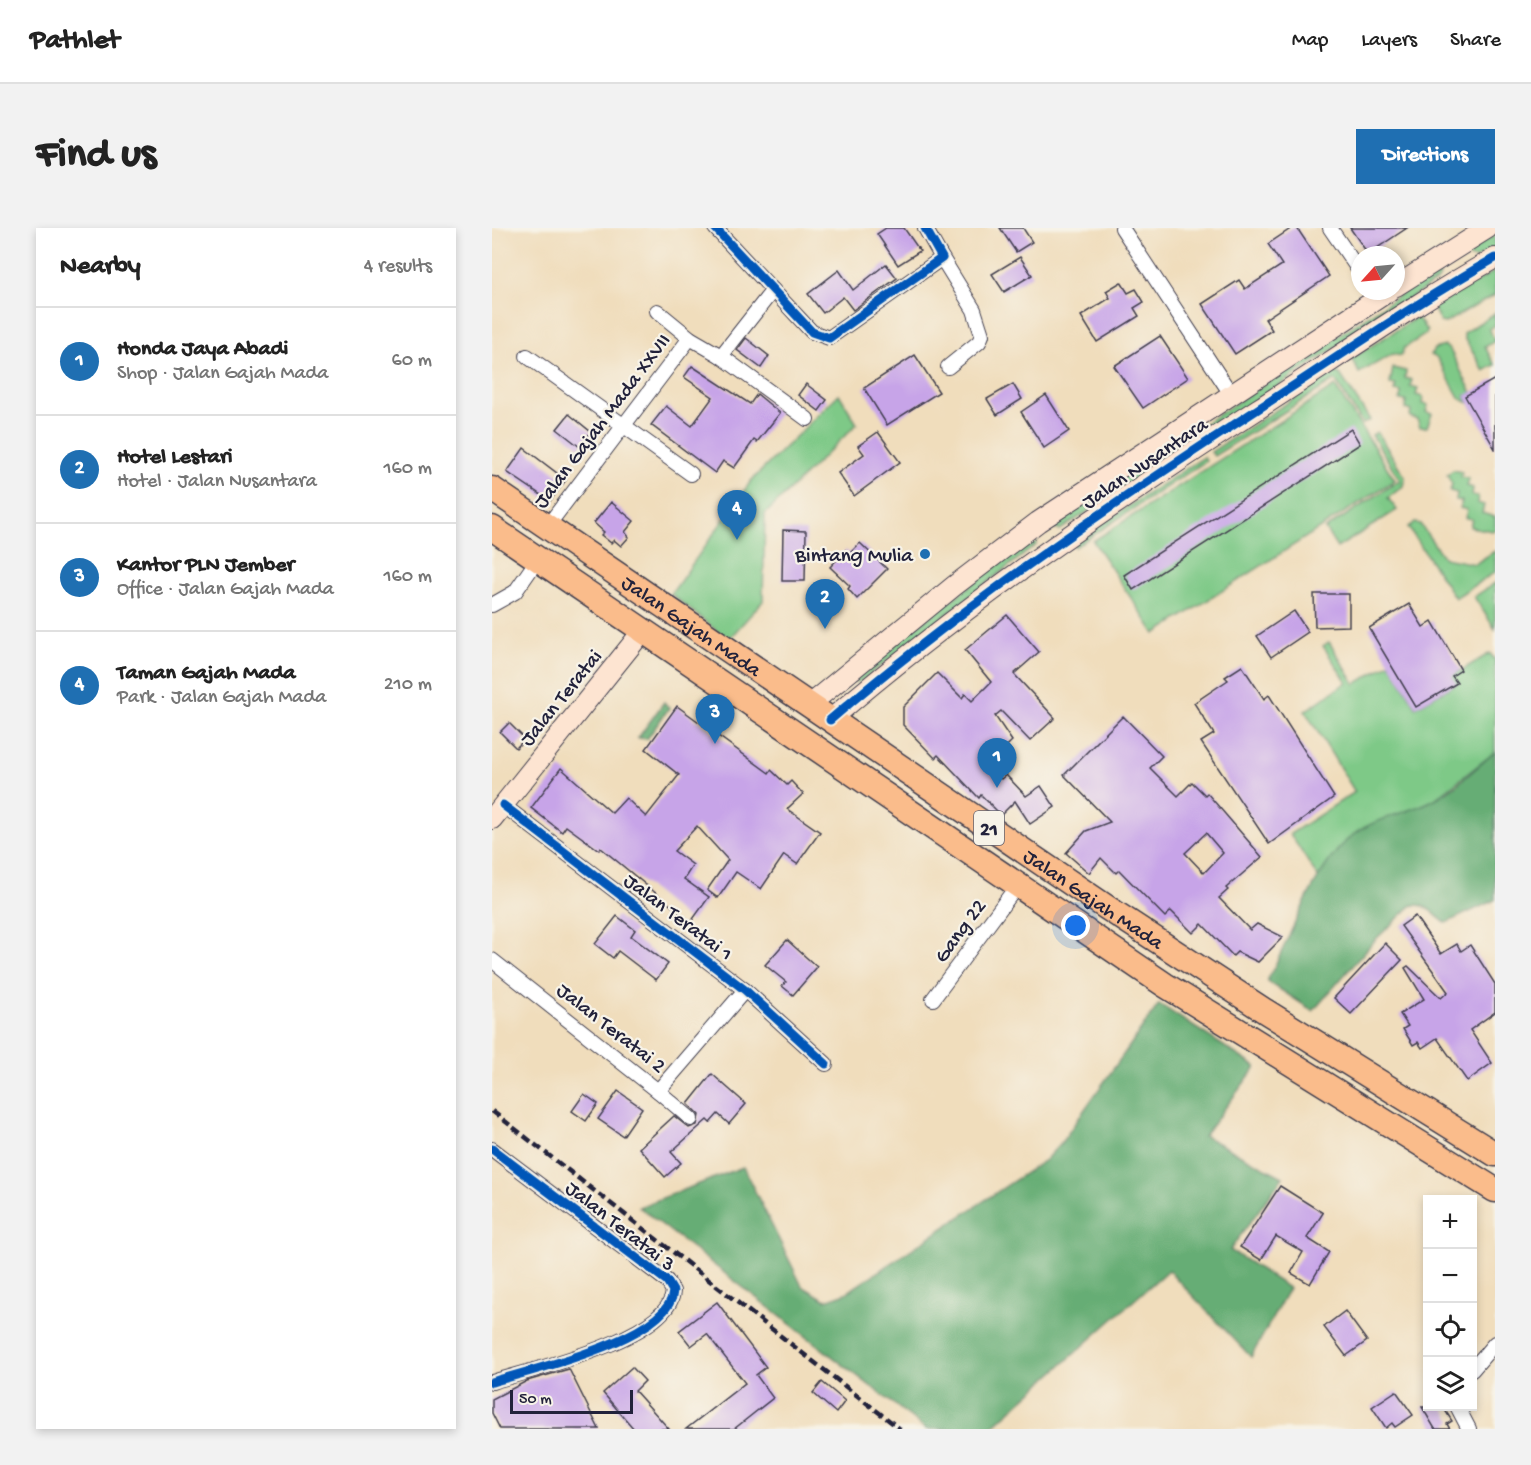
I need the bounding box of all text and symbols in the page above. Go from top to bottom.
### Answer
text: Pathlet [30,25,120,58]
text: Map [1292,29,1328,54]
text: Layers [1361,29,1417,54]
text: Share [1450,29,1501,54]
button: Directions [1356,129,1495,184]
text: Find us [36,132,156,181]
north arrow [1351,246,1405,300]
text: Nearby [60,252,141,283]
text: 4 results [364,256,432,279]
street label: Jalan Gajah Mada XXVII [530,330,678,514]
text: Honda Jaya Abadi [117,337,288,363]
text: 1 [75,350,84,373]
text: 60 m [392,350,432,373]
text: Shop · Jalan Gajah Mada [117,363,328,386]
street label: Jalan Nusantara [1078,413,1215,516]
text: Hotel Lestari [117,445,233,471]
text: 2 [75,458,84,481]
text: 160 m [383,458,432,481]
text: Hotel · Jalan Nusantara [117,471,317,494]
pin: 4 [718,490,756,540]
place label: Bintang Mulia [794,545,914,570]
marker: Bintang Mulia [918,547,932,561]
text: Kantor PLN Jember [117,553,294,579]
text: 3 [74,566,85,589]
text: 160 m [383,566,432,589]
street label: Jalan Gajah Mada [616,572,766,685]
text: Office · Jalan Gajah Mada [117,579,334,602]
pin: 2 [806,580,844,629]
street label: Jalan Teratai [516,646,609,752]
text: Taman Gajah Mada [117,661,296,687]
text: 4 [75,674,84,697]
text: 210 m [384,674,432,697]
text: Park · Jalan Gajah Mada [117,687,326,710]
pin: 3 [696,694,734,744]
pin: 1 [978,738,1016,788]
road number: 21 [974,811,1004,845]
street label: Jalan Gajah Mada [1017,845,1168,958]
street label: Jalan Teratai 1 [617,870,736,968]
street label: Gang 22 [930,895,993,969]
your location [1061,911,1090,940]
street label: Jalan Teratai 2 [550,979,670,1080]
street label: Jalan Teratai 3 [559,1177,679,1278]
map controls [1423,1195,1477,1411]
button: + [1423,1195,1477,1249]
button: − [1423,1249,1477,1303]
button: locate [1423,1303,1477,1357]
button: layers [1423,1357,1477,1411]
scale bar [510,1387,633,1414]
text: 50 m [519,1391,552,1410]

